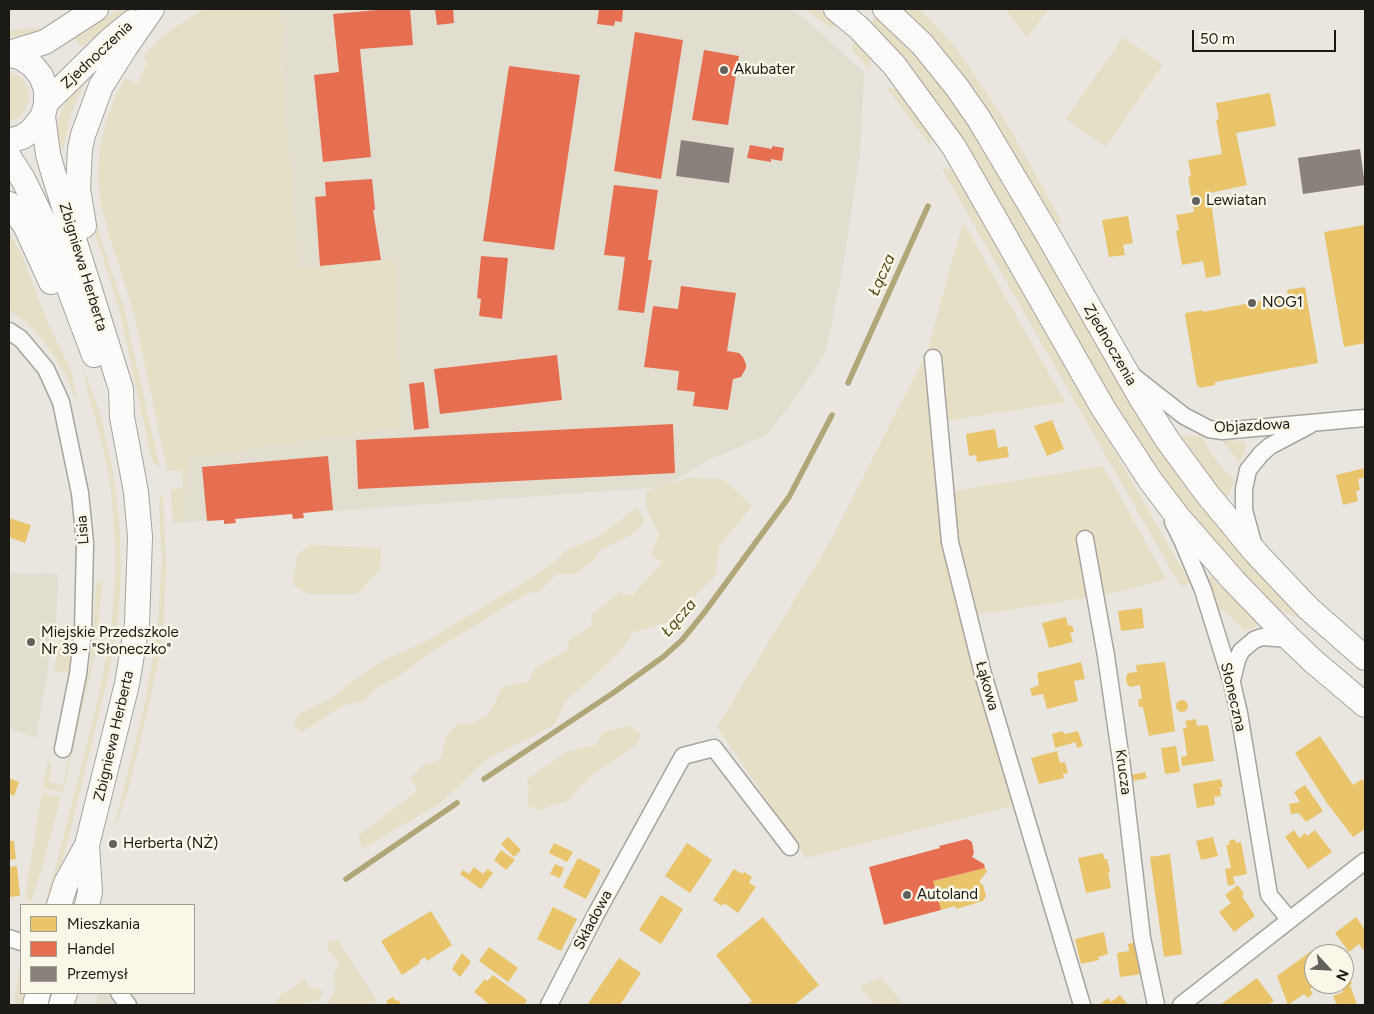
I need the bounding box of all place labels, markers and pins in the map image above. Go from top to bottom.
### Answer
place label: Akubater [734,61,795,79]
marker: Akubater [718,64,730,76]
place label: Lewiatan [1206,192,1266,210]
marker: Lewiatan [1190,195,1202,207]
place label: NOG1 [1262,294,1303,312]
marker: NOG1 [1246,297,1258,309]
place label: Miejskie Przedszkole Nr 39 - "Słoneczko" [41,624,179,659]
marker: Miejskie Przedszkole Nr 39 - "Słoneczko" [25,636,37,648]
place label: Herberta (NŻ) [123,835,218,853]
marker: Herberta (NŻ) [107,838,119,850]
place label: Autoland [917,886,978,904]
marker: Autoland [901,889,913,901]

